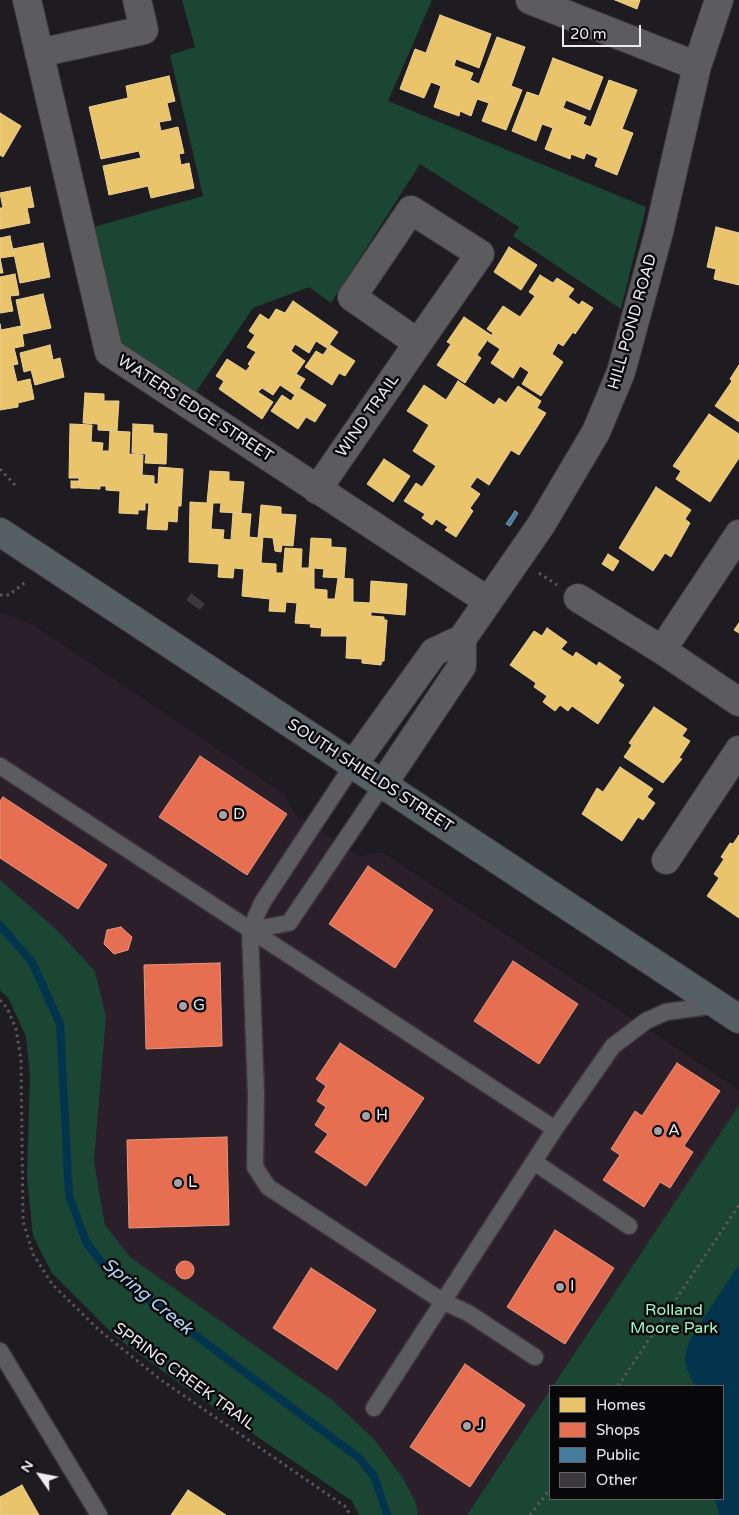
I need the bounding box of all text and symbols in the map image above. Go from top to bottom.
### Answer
scale bar [564,15,643,47]
text: 20 m [570,25,607,43]
street label: HILL POND ROAD [604,252,662,392]
street label: WATERS EDGE STREET [114,351,276,467]
street label: WIND TRAIL [332,371,404,461]
street label: SOUTH SHIELDS STREET [284,715,456,837]
place label: D [233,805,245,825]
marker: D [217,809,229,821]
place label: G [193,996,205,1016]
marker: G [177,1000,189,1012]
place label: H [376,1106,388,1126]
marker: H [360,1110,372,1122]
place label: A [668,1121,680,1141]
marker: A [652,1125,664,1137]
place label: L [188,1173,197,1193]
marker: L [172,1177,184,1189]
water label: Spring Creek [98,1254,196,1340]
place label: I [570,1277,575,1297]
marker: I [554,1281,566,1293]
park label: Rolland Moore Park [630,1301,718,1339]
street label: SPRING CREEK TRAIL [109,1319,259,1435]
legend [549,1385,724,1500]
text: Homes [596,1396,646,1414]
place label: J [477,1416,484,1436]
marker: J [461,1420,473,1432]
text: Shops [596,1421,640,1439]
text: Public [596,1446,640,1464]
north arrow [15,1450,65,1500]
text: N [17,1457,37,1476]
text: Other [596,1471,637,1489]

